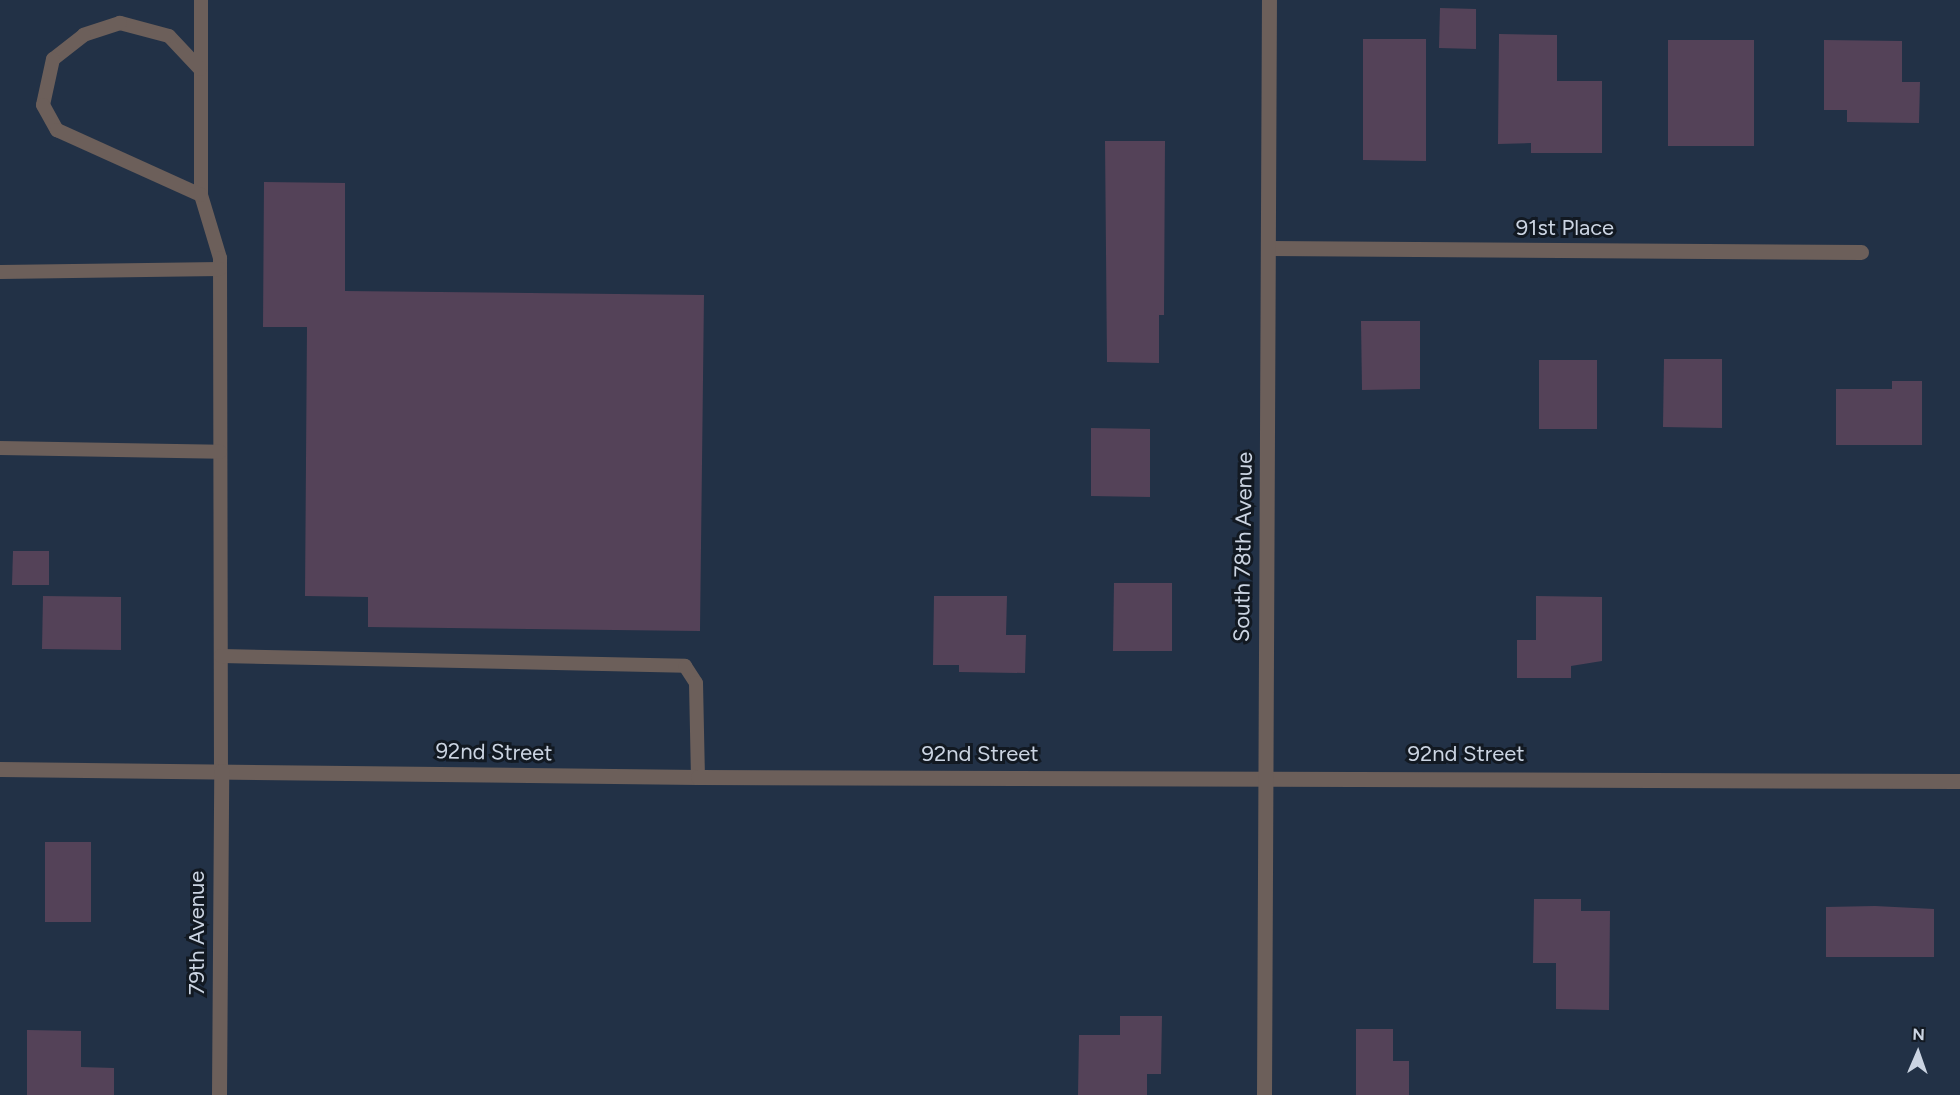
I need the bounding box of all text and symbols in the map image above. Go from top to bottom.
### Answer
street label: 91st Place [1516,215,1614,241]
street label: South 78th Avenue [1228,452,1258,642]
street label: 92nd Street [435,738,553,766]
street label: 92nd Street [922,741,1038,767]
street label: 92nd Street [1408,741,1524,767]
street label: 79th Avenue [184,871,210,995]
north arrow [1888,1023,1948,1083]
text: N [1912,1025,1925,1044]

